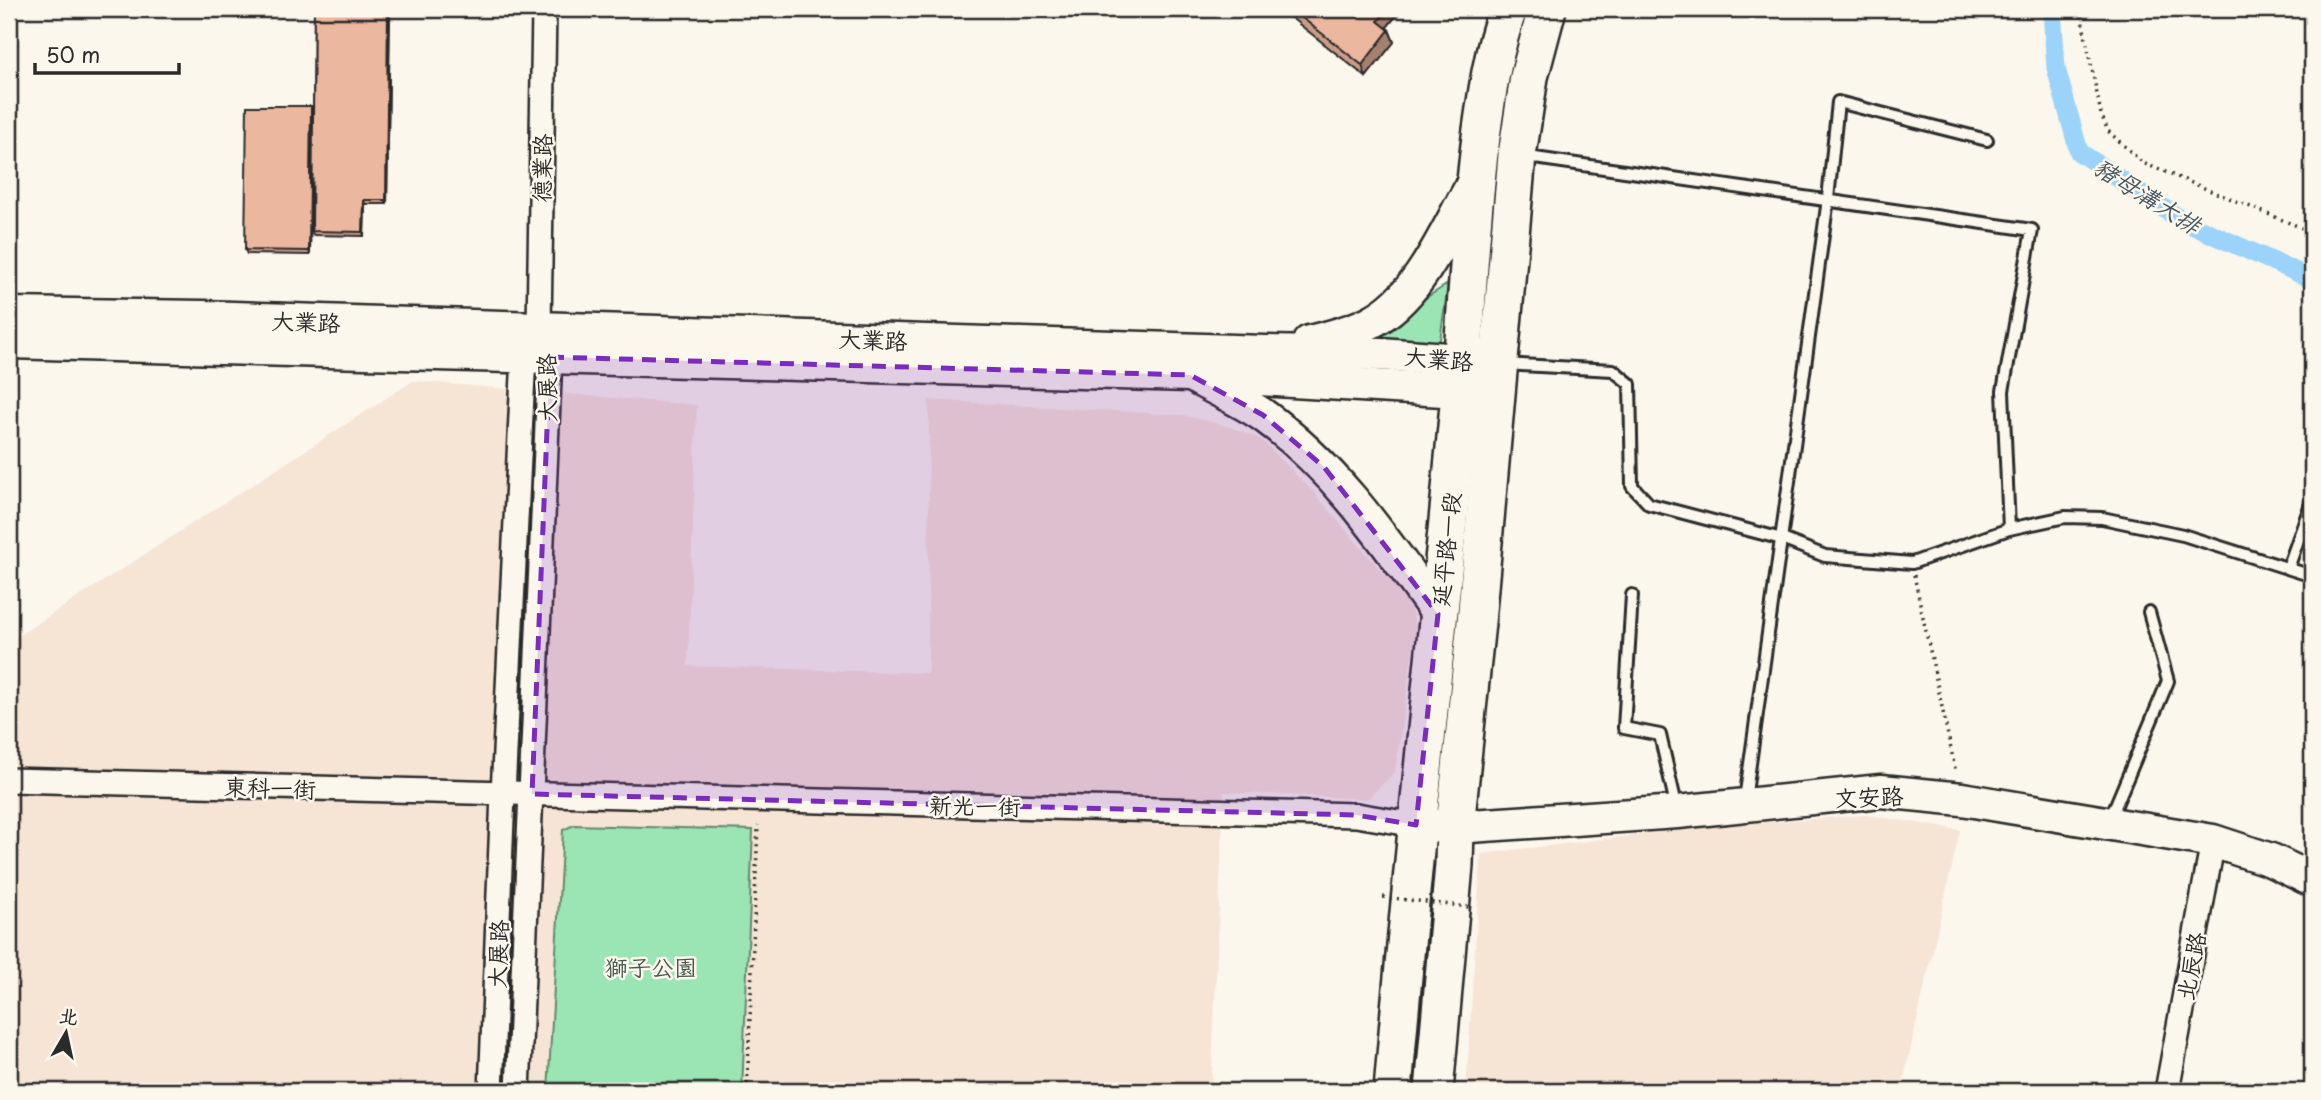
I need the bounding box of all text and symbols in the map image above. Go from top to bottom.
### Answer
scale bar [35,32,178,76]
text: 50 m [46,38,100,70]
street label: 德業路 [523,133,559,203]
water label: 豬母溝大排 [2088,148,2210,243]
street label: 大業路 [271,302,341,340]
street label: 大業路 [838,320,908,358]
street label: 大業路 [1403,338,1475,378]
street label: 大展路 [528,353,564,423]
street label: 延平路一段 [1422,490,1468,608]
street label: 東科一街 [223,768,317,806]
street label: 文安路 [1834,777,1904,815]
street label: 新光一街 [929,787,1021,823]
street label: 大展路 [478,919,516,989]
street label: 北辰路 [2166,929,2214,1003]
park label: 獅子公園 [605,949,697,984]
north arrow [32,998,102,1068]
text: 北 [57,1000,80,1031]

